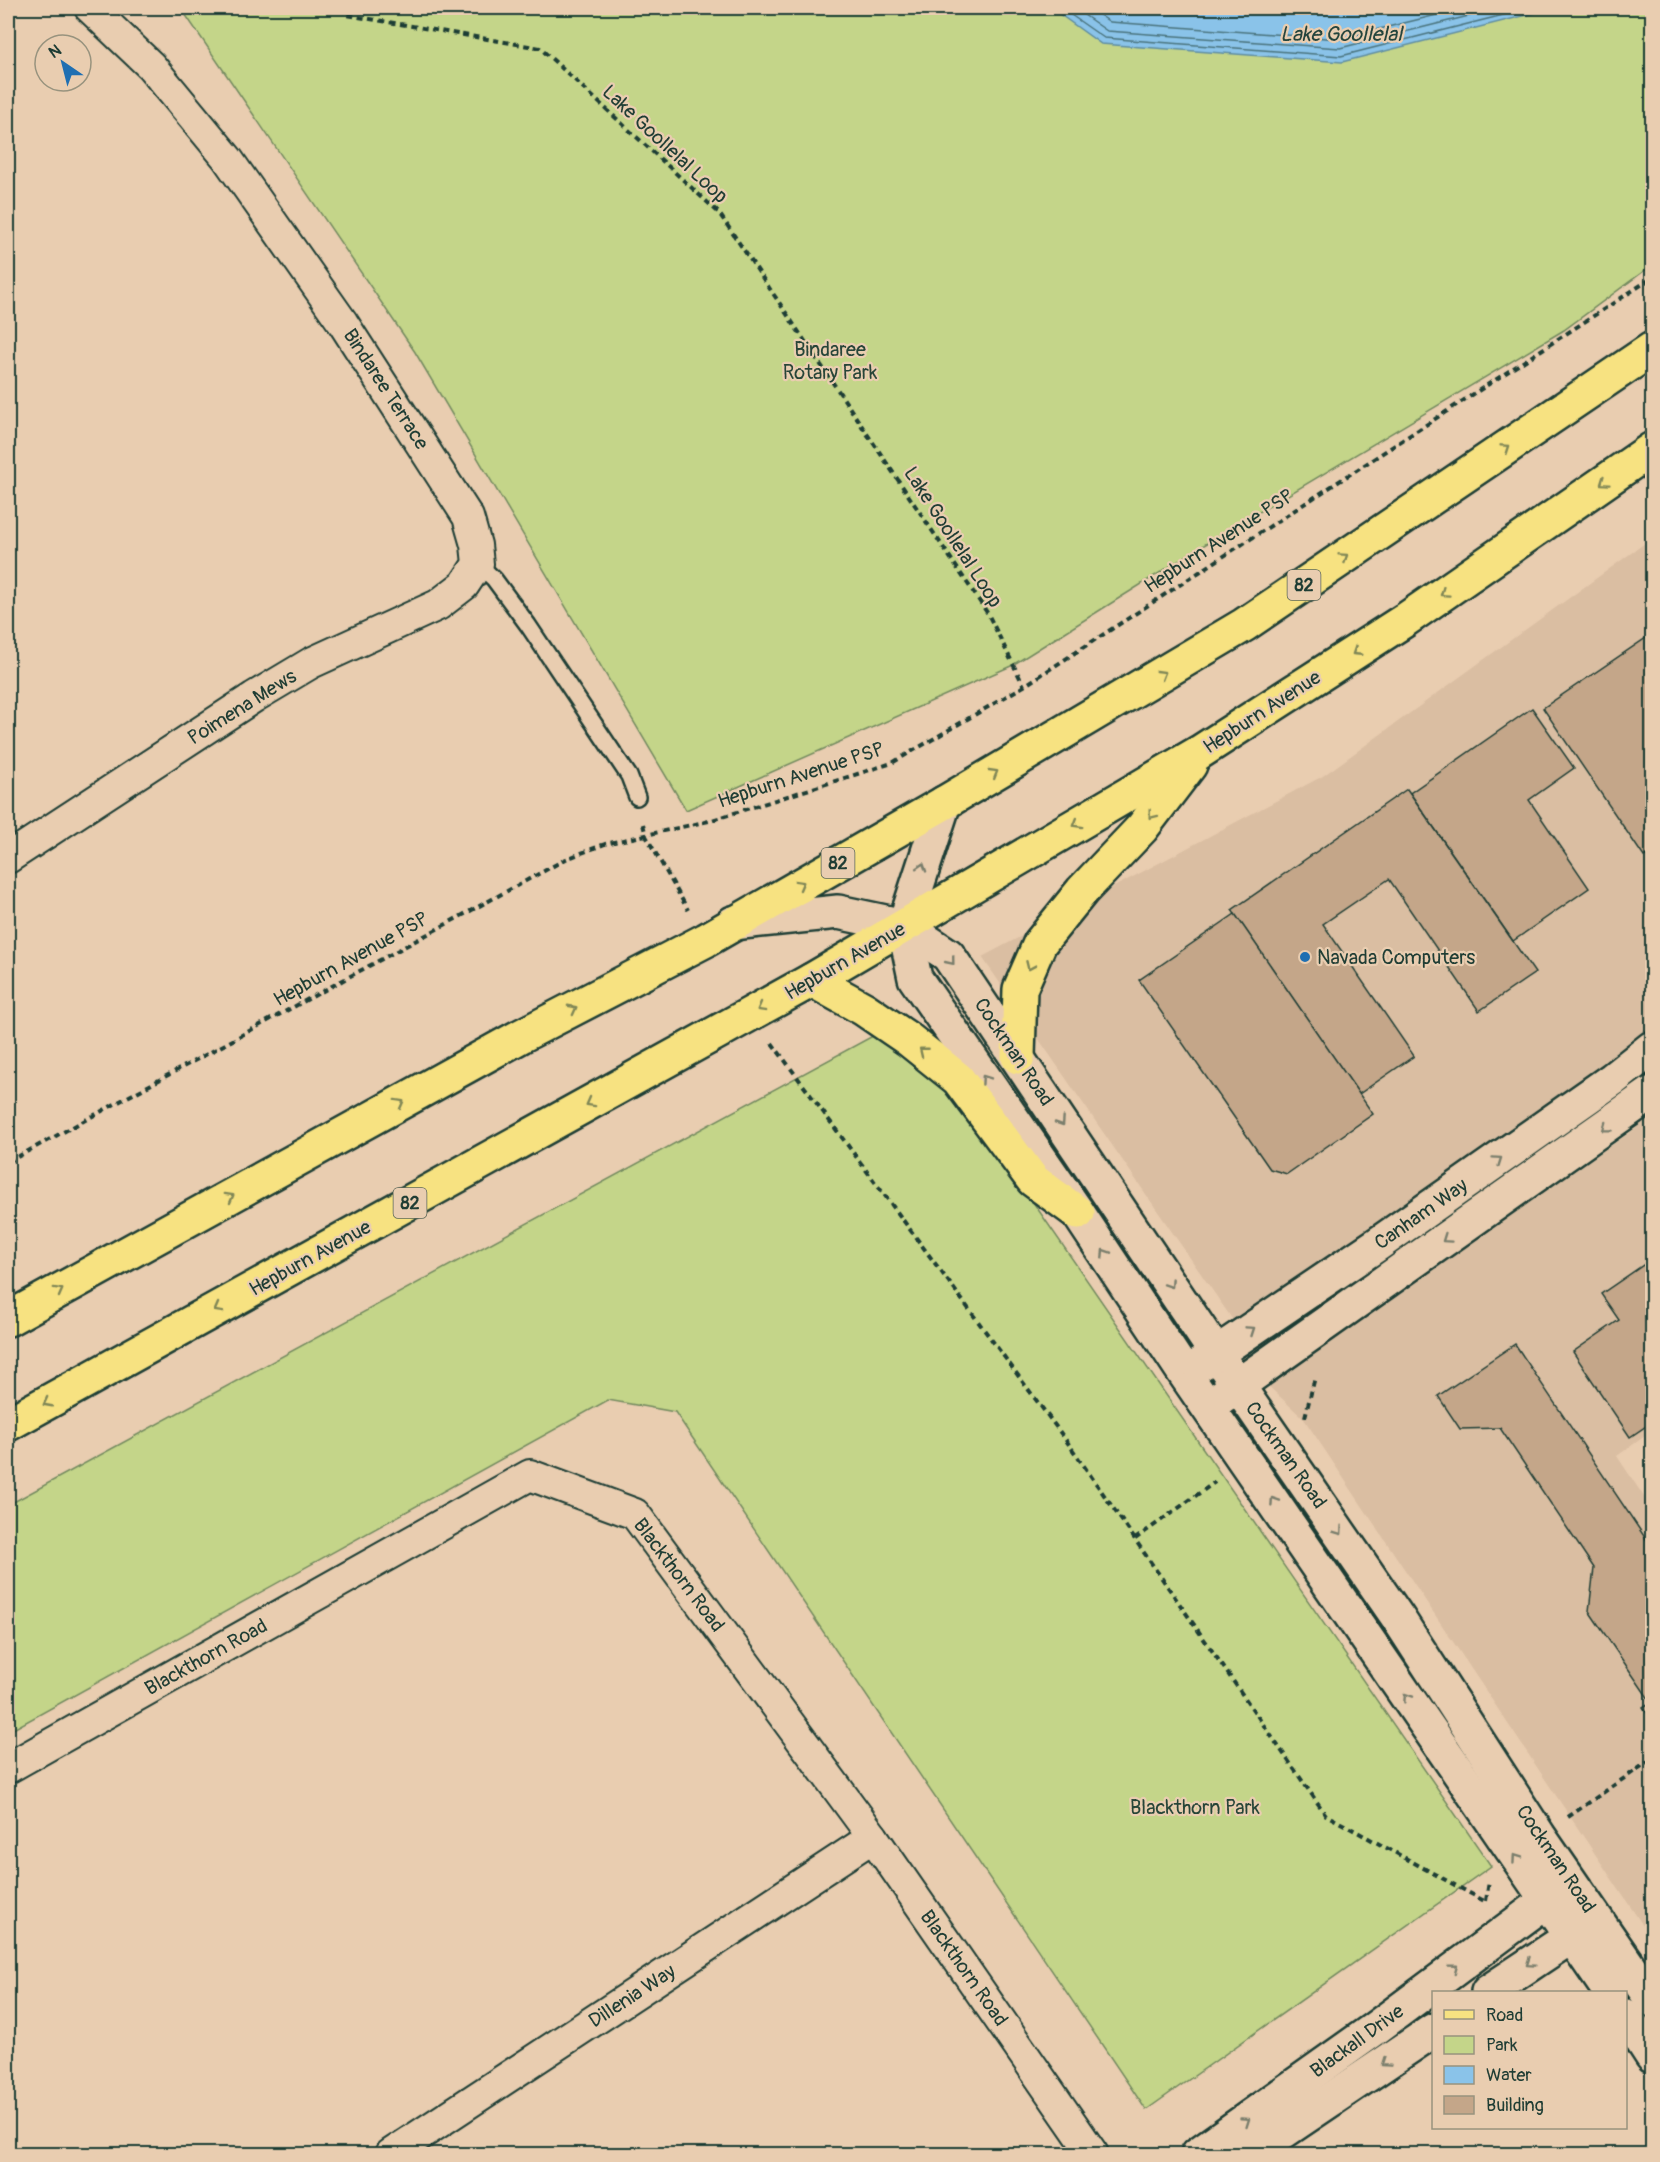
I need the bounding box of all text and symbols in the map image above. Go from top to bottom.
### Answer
water label: Lake Goollelal [1280,21,1404,48]
north arrow [33,33,93,93]
text: N [45,40,65,63]
street label: Lake Goollelal Loop [597,79,733,209]
street label: Bindaree Terrace [338,324,434,454]
park label: Bindaree Rotary Park [783,337,878,385]
one-way arrow [1499,445,1510,456]
street label: Lake Goollelal Loop [898,462,1008,612]
one-way arrow [1600,475,1611,486]
street label: Hepburn Avenue PSP [1139,483,1299,599]
one-way arrow [1338,553,1348,565]
road number: 82 [1288,570,1320,600]
one-way arrow [1440,586,1451,597]
one-way arrow [1352,645,1363,656]
street label: Poimena Mews [183,664,301,750]
street label: Hepburn Avenue [1198,665,1326,759]
one-way arrow [1156,669,1166,681]
street label: Hepburn Avenue PSP [715,736,887,814]
one-way arrow [988,769,998,781]
one-way arrow [1148,808,1159,819]
one-way arrow [1073,817,1083,829]
road number: 82 [822,848,854,878]
one-way arrow [915,862,927,873]
one-way arrow [794,880,804,892]
street label: Hepburn Avenue PSP [269,906,433,1012]
street label: Hepburn Avenue [780,916,910,1006]
place label: Navada Computers [1317,945,1475,970]
marker: Navada Computers [1298,950,1312,964]
one-way arrow [944,954,955,965]
one-way arrow [1025,960,1037,971]
street label: Cockman Road [969,993,1059,1111]
one-way arrow [757,1001,767,1012]
one-way arrow [566,1005,577,1016]
one-way arrow [919,1048,930,1059]
one-way arrow [981,1074,992,1085]
one-way arrow [586,1096,596,1107]
one-way arrow [394,1099,405,1110]
one-way arrow [1054,1115,1065,1126]
one-way arrow [1601,1120,1612,1131]
one-way arrow [1492,1156,1503,1167]
street label: Canham Way [1370,1173,1473,1255]
road number: 82 [394,1188,426,1218]
one-way arrow [223,1193,234,1204]
street label: Hepburn Avenue [245,1214,375,1302]
one-way arrow [1441,1232,1452,1243]
one-way arrow [1100,1249,1112,1259]
one-way arrow [1162,1277,1173,1288]
one-way arrow [53,1287,63,1298]
one-way arrow [213,1302,224,1313]
one-way arrow [1245,1326,1256,1337]
one-way arrow [42,1396,53,1407]
street label: Cockman Road [1240,1397,1332,1513]
one-way arrow [1270,1496,1281,1507]
street label: Blackthorn Road [628,1513,730,1637]
one-way arrow [1332,1525,1343,1536]
street label: Blackthorn Road [140,1613,272,1701]
one-way arrow [1403,1692,1414,1703]
park label: Blackthorn Park [1130,1795,1261,1820]
street label: Cockman Road [1511,1800,1601,1918]
one-way arrow [1512,1854,1523,1865]
street label: Blackthorn Road [915,1905,1013,2031]
one-way arrow [1526,1956,1537,1967]
street label: Dillenia Way [584,1958,681,2033]
one-way arrow [1447,1965,1458,1976]
legend [1432,1991,1627,2129]
street label: Blackall Drive [1305,1999,1409,2083]
text: Road [1486,2004,1523,2027]
text: Park [1486,2034,1518,2057]
one-way arrow [1381,2056,1392,2067]
text: Water [1486,2064,1532,2087]
text: Building [1486,2094,1544,2117]
one-way arrow [1239,2117,1250,2128]

